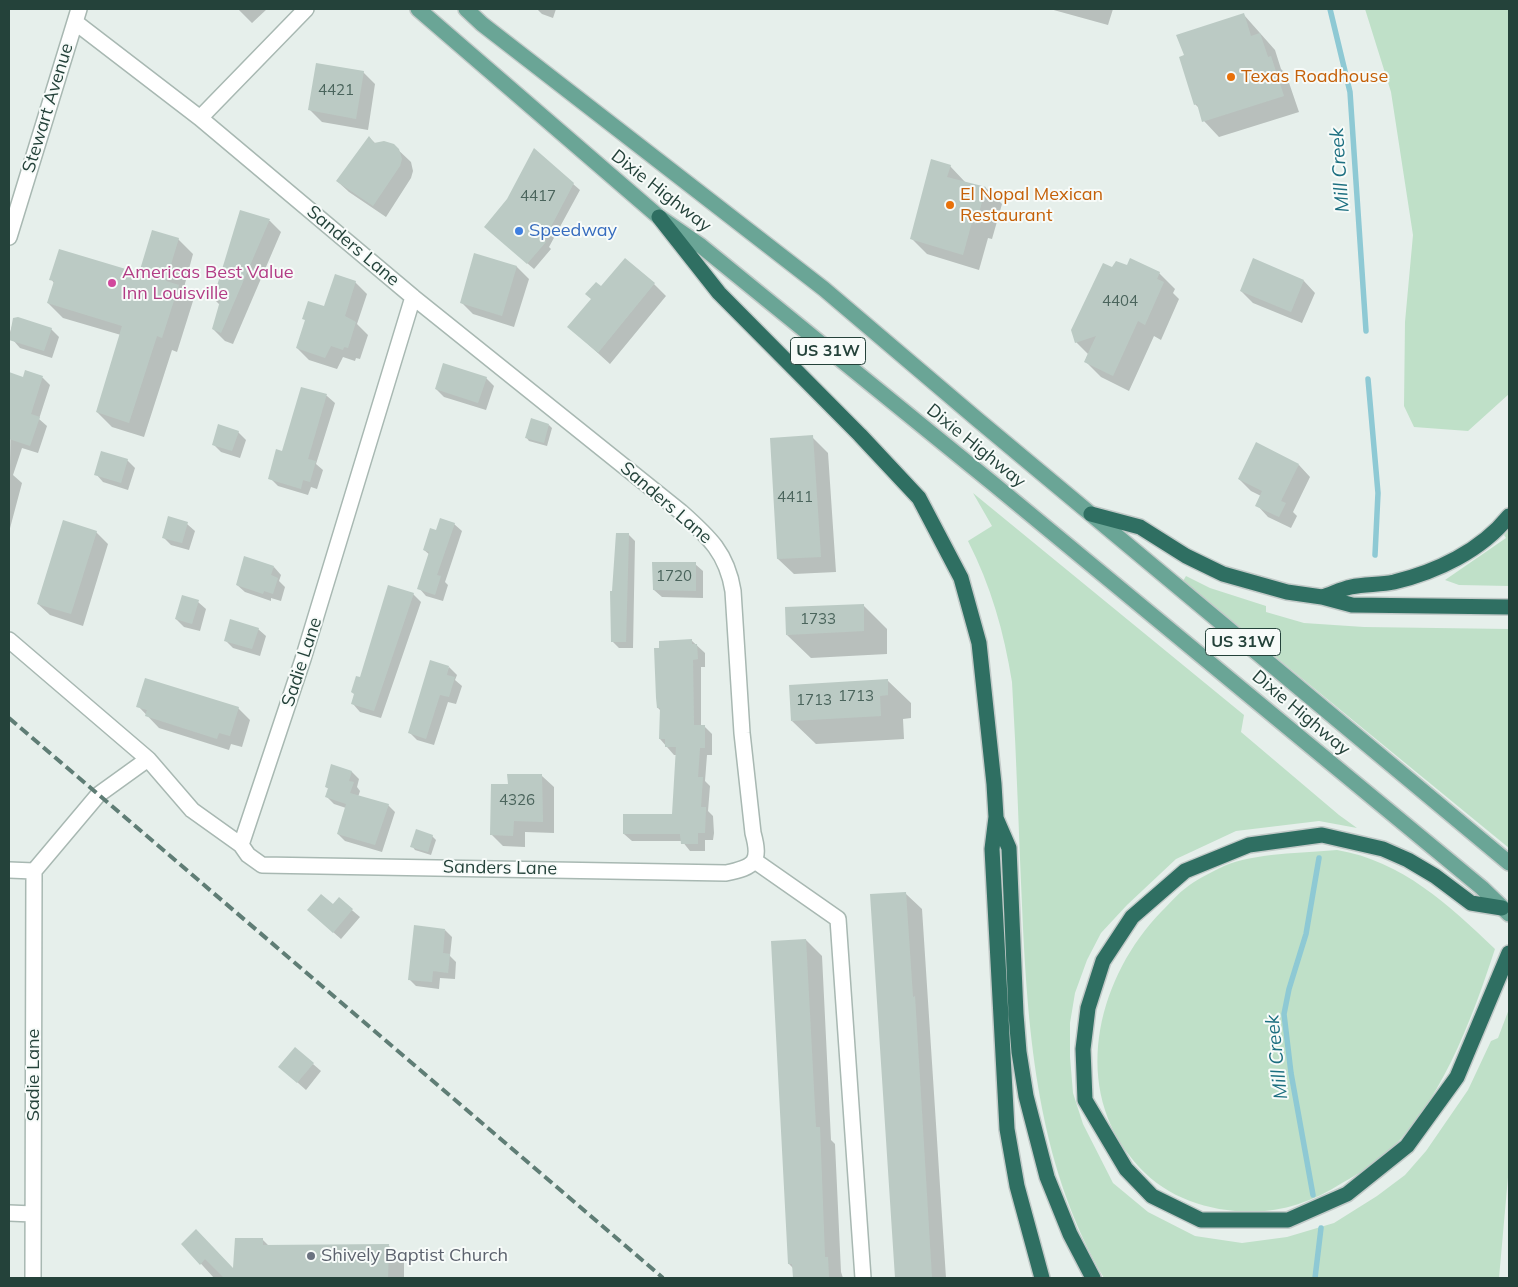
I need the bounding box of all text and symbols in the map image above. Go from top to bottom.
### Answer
street label: Stewart Avenue [18,41,78,175]
place label: Texas Roadhouse [1241,66,1388,88]
marker: Texas Roadhouse [1225,71,1237,83]
house number: 4421 [318,81,354,99]
water label: Mill Creek [1326,127,1354,213]
street label: Dixie Highway [607,145,715,237]
place label: El Nopal Mexican Restaurant [960,184,1103,226]
house number: 4417 [520,187,556,205]
marker: El Nopal Mexican Restaurant [944,199,956,211]
street label: Sanders Lane [302,201,404,291]
place label: Speedway [529,220,617,242]
marker: Speedway [513,225,525,237]
place label: Americas Best Value Inn Louisville [122,262,294,304]
marker: Americas Best Value Inn Louisville [106,277,118,289]
house number: 4404 [1102,292,1138,310]
road number: US 31W [790,338,866,364]
street label: Dixie Highway [922,399,1030,493]
street label: Sanders Lane [616,457,716,549]
house number: 4411 [777,488,813,506]
house number: 1720 [656,567,692,585]
house number: 1733 [800,610,836,628]
street label: Sadie Lane [277,615,327,709]
road number: US 31W [1206,628,1280,656]
street label: Dixie Highway [1248,666,1354,760]
house number: 1713 [838,687,874,705]
house number: 1713 [796,691,832,709]
house number: 4326 [499,791,535,809]
street label: Sanders Lane [443,856,557,880]
water label: Mill Creek [1261,1014,1293,1100]
street label: Sadie Lane [23,1029,45,1121]
place label: Shively Baptist Church [321,1245,508,1267]
marker: Shively Baptist Church [305,1250,317,1262]

